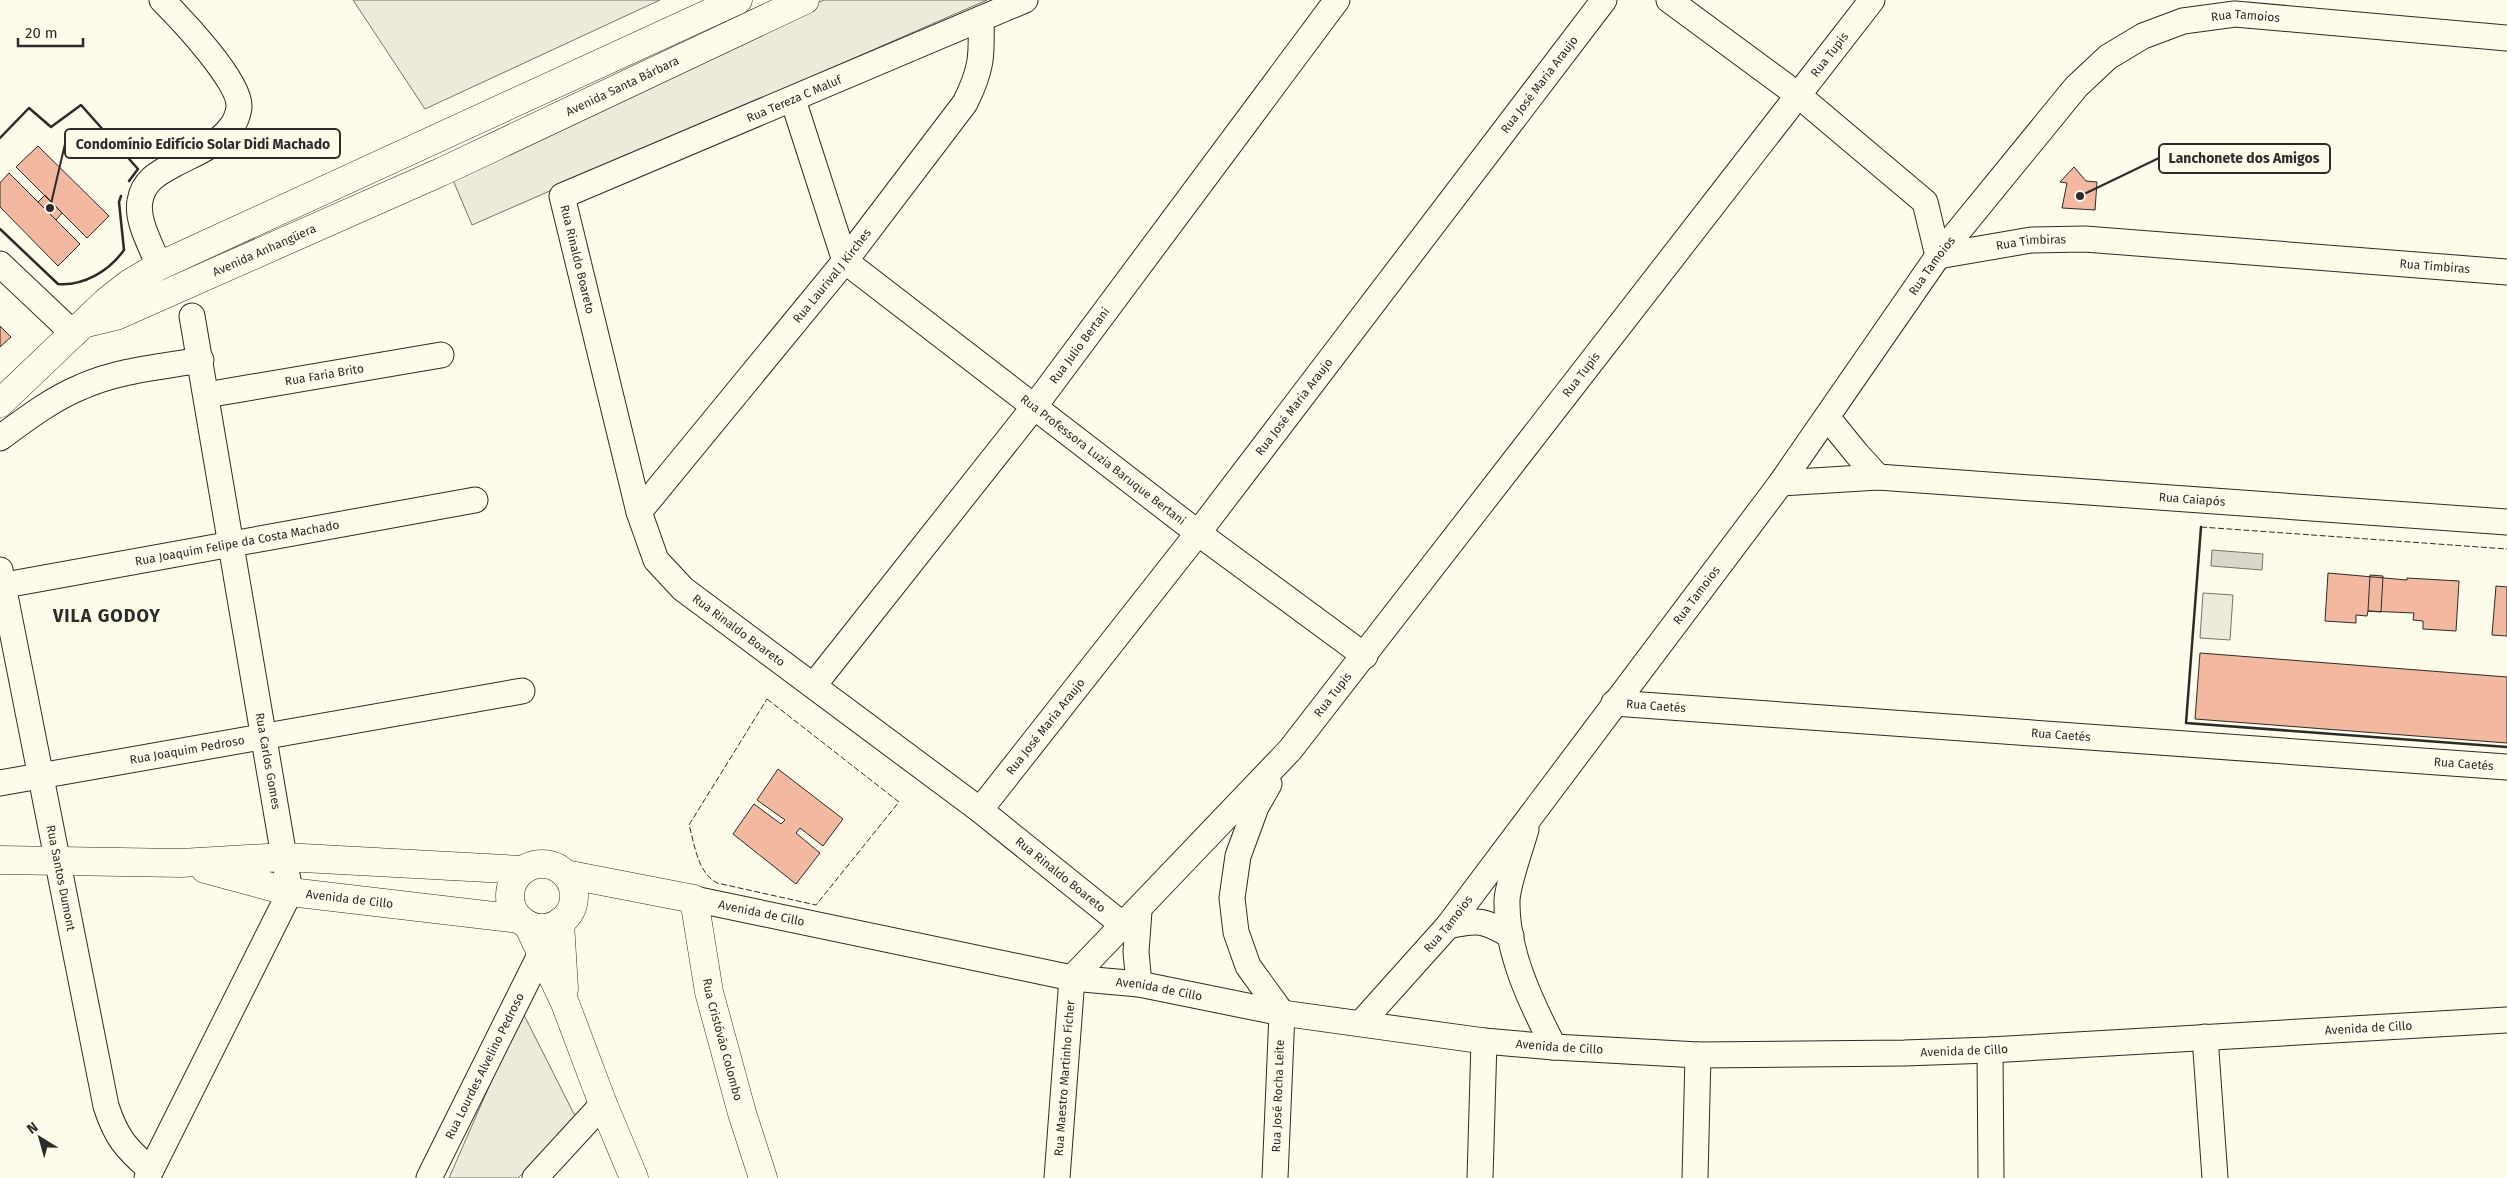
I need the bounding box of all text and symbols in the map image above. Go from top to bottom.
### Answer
street label: Rua Tamoios [2210,7,2281,25]
scale bar [18,15,82,47]
text: 20 m [25,24,58,42]
street label: Rua Tupis [1808,29,1851,80]
street label: Rua José Maria Araujo [1498,33,1581,136]
street label: Avenida Santa Bárbara [564,54,681,119]
street label: Rua Tereza C Maluf [744,72,844,125]
callout: Condomínio Edifício Solar Didi Machado [65,129,340,158]
text: Condomínio Edifício Solar Didi Machado [76,136,330,153]
callout: Lanchonete dos Amigos [2159,144,2330,173]
text: Lanchonete dos Amigos [2169,150,2320,167]
street label: Rua Rinaldo Boareto [557,203,597,315]
street label: Avenida Anhangüera [210,221,318,279]
street label: Rua Laurival J Kirches [790,226,874,326]
street label: Rua Timbiras [1995,232,2067,253]
street label: Rua Tamoios [1906,233,1958,298]
street label: Rua Timbiras [2399,257,2471,276]
street label: Rua Julio Bertani [1047,305,1113,387]
street label: Rua Tupis [1559,349,1603,400]
street label: Rua José Maria Araujo [1253,355,1336,458]
street label: Rua Faria Brito [284,361,365,388]
street label: Rua Professora Luzia Baruque Bertani [1018,392,1188,528]
street label: Rua Caiapós [2158,490,2226,509]
street label: Rua Joaquim Felipe da Costa Machado [134,518,340,568]
street label: Rua Tamoios [1670,563,1723,627]
street label: Rua Rinaldo Boareto [690,592,788,669]
district label: VILA GODOY [52,605,161,627]
street label: Rua Tupis [1311,669,1355,720]
street label: Rua José Maria Araujo [1003,676,1088,778]
street label: Rua Caetés [1625,697,1687,715]
street label: Rua Carlos Gomes [253,712,283,811]
street label: Rua Caetés [2030,726,2092,744]
street label: Rua Joaquim Pedroso [129,733,246,767]
street label: Rua Caetés [2433,755,2495,773]
street label: Rua Santos Dumont [44,824,78,933]
street label: Rua Rinaldo Boareto [1013,834,1108,915]
street label: Avenida de Cillo [305,887,394,911]
street label: Rua Tamoios [1421,892,1476,955]
street label: Avenida de Cillo [717,897,806,929]
street label: Avenida de Cillo [1115,975,1204,1004]
street label: Rua Cristóvão Colombo [700,977,745,1102]
street label: Rua Lourdes Alvelino Pedroso [442,991,527,1142]
street label: Rua Maestro Martinho Ficher [1052,999,1077,1157]
street label: Avenida de Cillo [2324,1019,2413,1038]
street label: Avenida de Cillo [1515,1037,1604,1057]
street label: Rua José Rocha Leite [1269,1039,1287,1153]
street label: Avenida de Cillo [1920,1042,2008,1059]
north arrow [15,1113,65,1163]
text: N [24,1118,41,1138]

